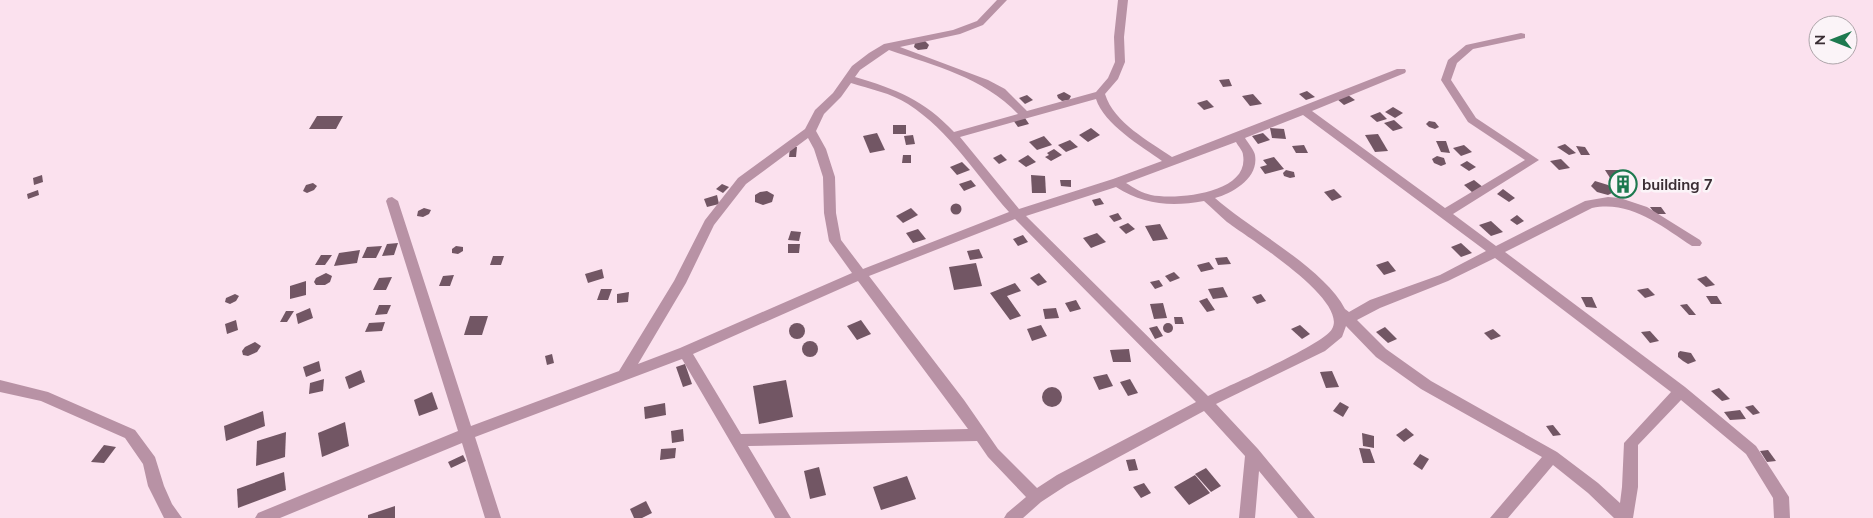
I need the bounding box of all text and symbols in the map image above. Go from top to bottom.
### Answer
north arrow [1808,15,1858,65]
text: N [1811,35,1829,45]
building icon: building 7 [1608,169,1638,199]
place label: building 7 [1642,175,1713,194]

